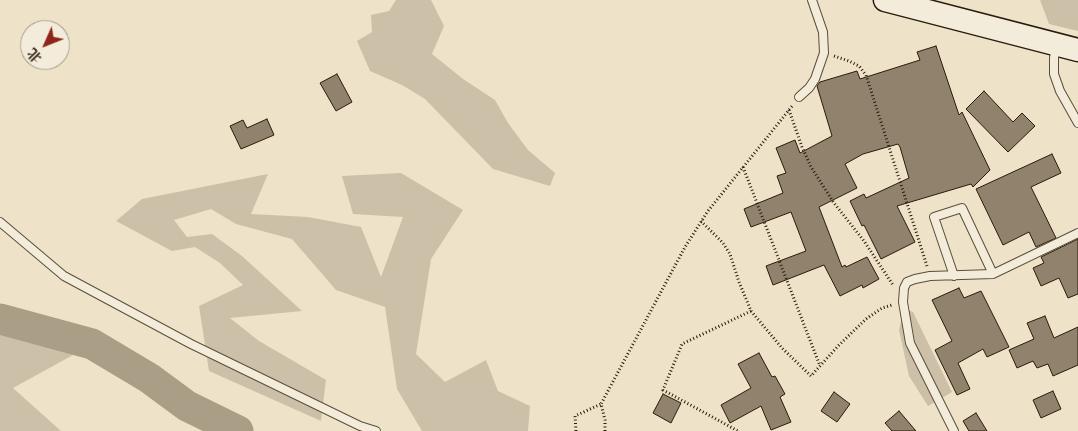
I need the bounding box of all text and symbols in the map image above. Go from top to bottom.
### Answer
north arrow [20,20,70,70]
text: 北 [23,43,46,67]

